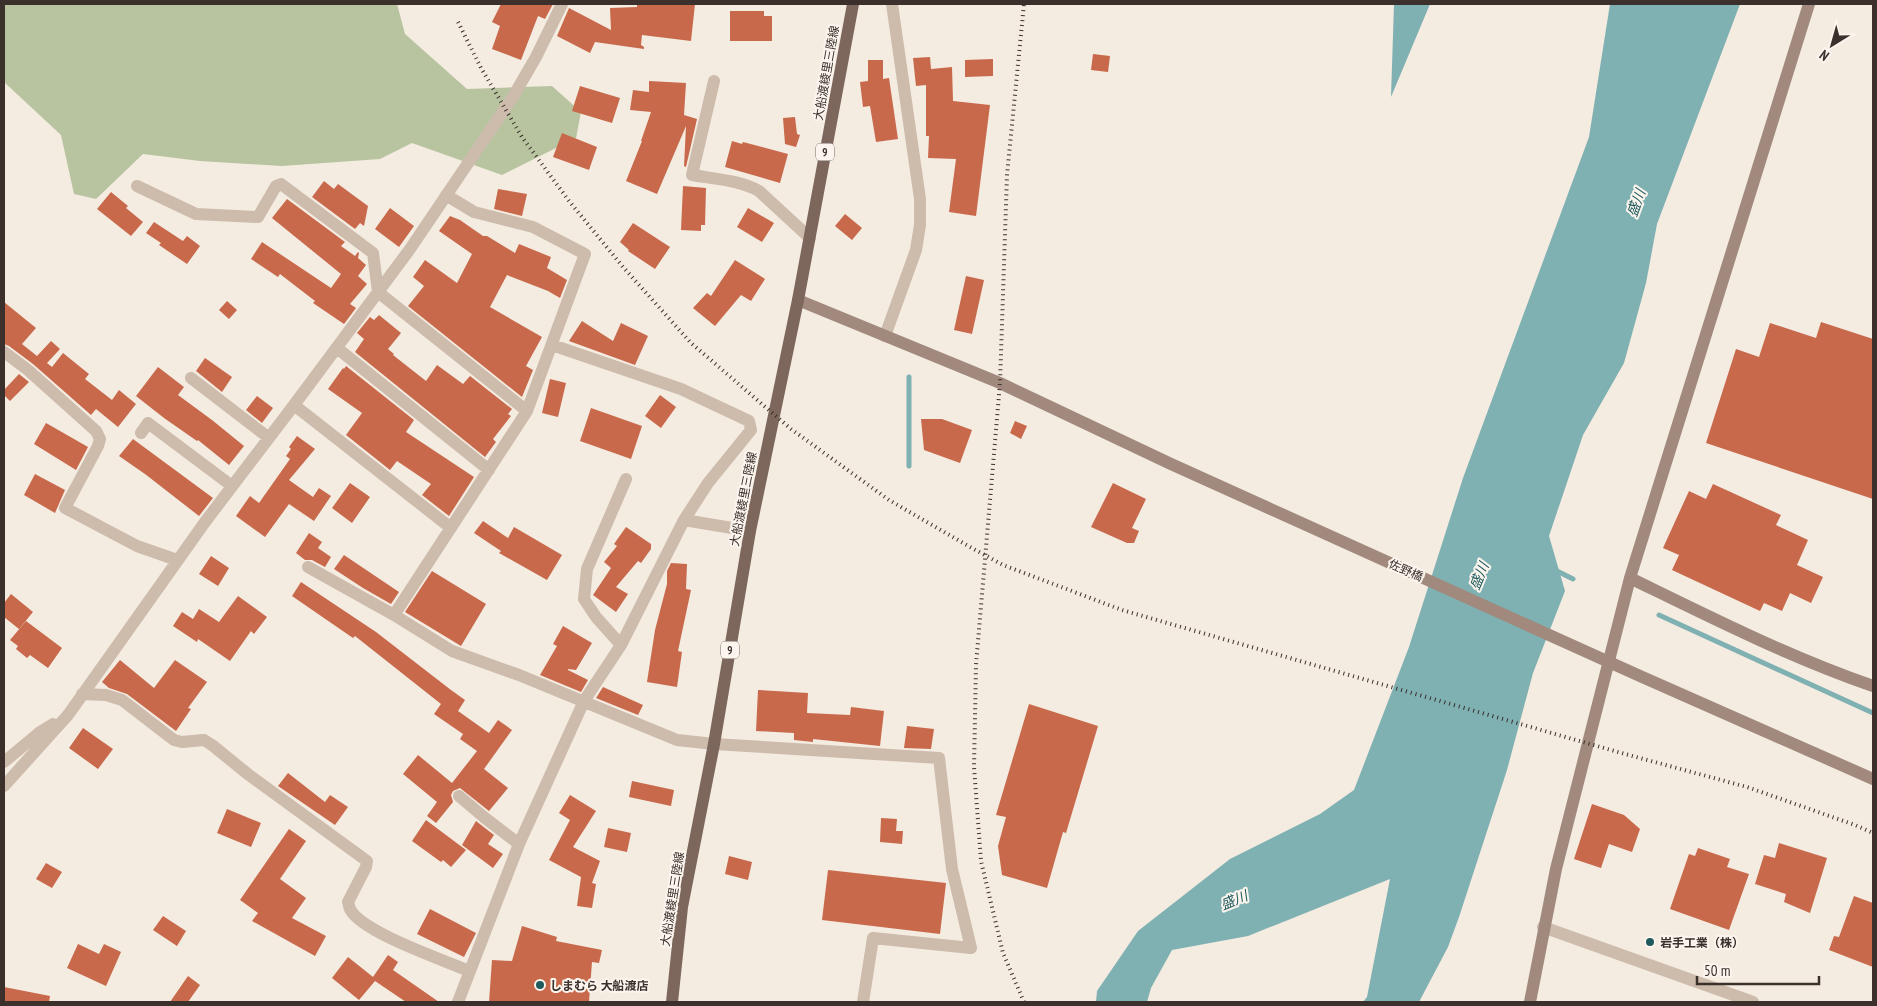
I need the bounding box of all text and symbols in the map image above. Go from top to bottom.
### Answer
north arrow [1807,20,1857,70]
street label: 大船渡綾里三陸線 [810,24,842,122]
text: N [1816,46,1833,65]
road number: 9 [816,144,834,160]
water label: 盛川 [1623,185,1650,219]
street label: 大船渡綾里三陸線 [726,450,760,548]
street label: 佐野橋 [1386,556,1426,584]
water label: 盛川 [1465,558,1494,592]
road number: 9 [721,642,739,658]
street label: 大船渡綾里三陸線 [657,850,687,948]
water label: 盛川 [1218,886,1252,914]
place label: 岩手工業（株） [1660,935,1744,950]
marker: 岩手工業（株） [1644,936,1656,948]
scale bar [1697,954,1820,986]
text: 50 m [1704,961,1730,980]
place label: しまむら 大船渡店 [550,978,648,993]
marker: しまむら 大船渡店 [534,979,546,991]

